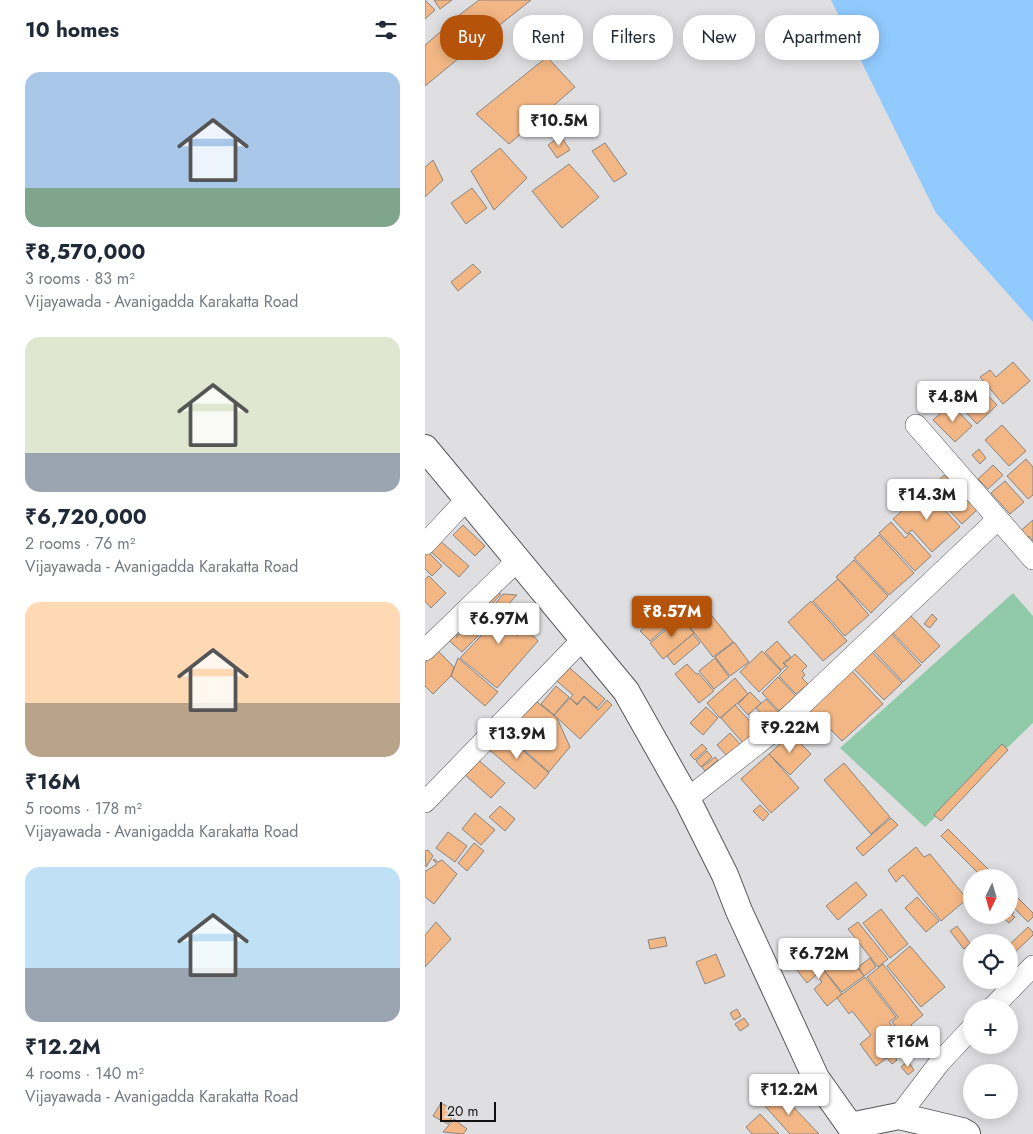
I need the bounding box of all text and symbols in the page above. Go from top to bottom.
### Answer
text: 10 homes [25,15,119,45]
chip: Buy [440,15,503,60]
chip: Rent [513,15,583,60]
chip: Filters [593,15,673,60]
chip: New [683,15,755,60]
chip: Apartment [765,15,879,60]
icon: filters [372,16,400,44]
pin: ₹10.5M [518,104,600,147]
icon: home [168,105,258,195]
text: ₹10.5M [530,109,588,132]
text: ₹8,570,000 [25,237,145,267]
text: 3 rooms · 83 m² [25,267,135,290]
text: Vijayawada - Avanigadda Karakatta Road [25,290,298,313]
icon: home [168,370,258,460]
pin: ₹4.8M [918,380,988,423]
text: ₹4.8M [928,385,978,408]
pin: ₹14.3M [886,478,968,521]
text: ₹14.3M [898,483,956,506]
text: ₹6,720,000 [25,502,147,532]
text: 2 rooms · 76 m² [25,532,135,555]
text: Vijayawada - Avanigadda Karakatta Road [25,555,298,578]
pin: ₹8.57M [631,596,713,638]
text: ₹8.57M [643,600,701,623]
pin: ₹6.97M [458,602,540,645]
text: ₹6.97M [469,607,529,630]
icon: home [168,635,258,725]
pin: ₹9.22M [749,712,831,754]
text: ₹9.22M [760,716,820,739]
pin: ₹13.9M [476,718,558,760]
text: ₹13.9M [488,722,546,745]
text: ₹16M [25,767,80,797]
text: 5 rooms · 178 m² [25,797,142,820]
text: Vijayawada - Avanigadda Karakatta Road [25,820,298,843]
north arrow [963,869,1017,924]
map controls [963,869,1018,1119]
icon: home [168,900,258,990]
button: locate [963,934,1018,989]
pin: ₹6.72M [778,938,860,980]
text: ₹6.72M [789,942,849,965]
button: + [963,999,1018,1054]
pin: ₹16M [878,1026,938,1068]
text: ₹16M [887,1030,929,1053]
text: ₹12.2M [25,1032,101,1062]
text: 4 rooms · 140 m² [25,1062,144,1085]
button: − [963,1064,1018,1119]
pin: ₹12.2M [748,1074,830,1116]
text: ₹12.2M [760,1078,818,1101]
text: Vijayawada - Avanigadda Karakatta Road [25,1085,298,1108]
scale bar [440,1099,496,1122]
text: 20 m [447,1101,479,1121]

